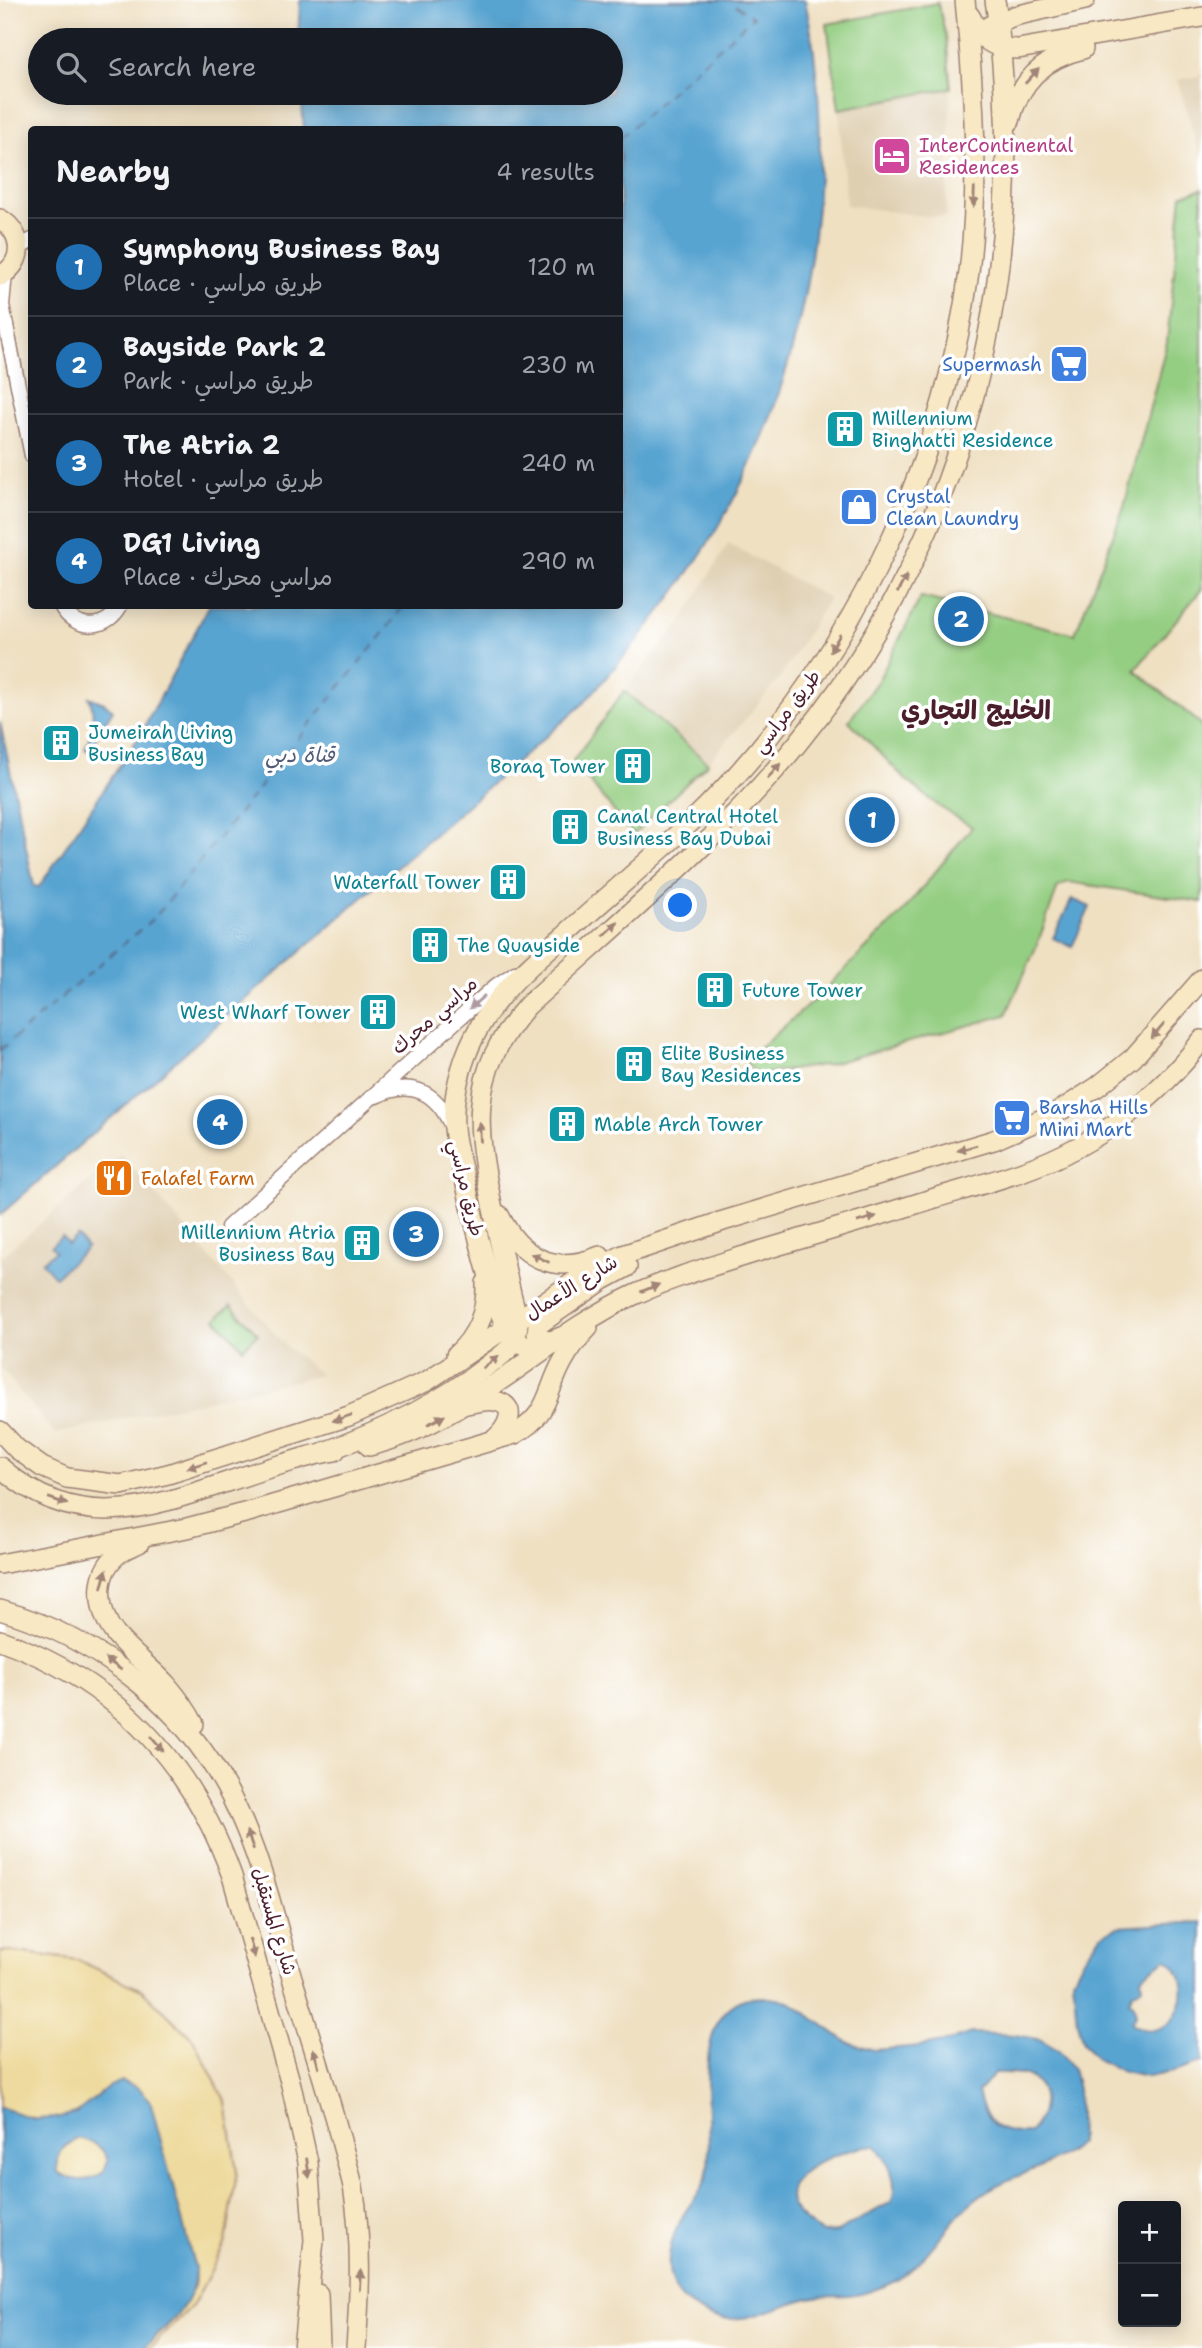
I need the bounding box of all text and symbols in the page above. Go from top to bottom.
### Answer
search box [28,28,623,105]
icon: search [52,48,90,86]
text: Search here [108,49,257,84]
one-way arrow [1024,67,1040,85]
place label: InterContinental Residences [919,133,1073,180]
hotel icon: InterContinental Residences [871,135,913,177]
text: Nearby [56,151,171,192]
text: 4 results [496,157,595,187]
one-way arrow [969,186,980,208]
text: Symphony Business Bay [123,231,440,266]
text: 1 [74,252,84,282]
text: 120 m [527,252,595,282]
text: Place · طريق مراسي [123,268,323,298]
text: Bayside Park 2 [123,329,326,364]
supermarket icon: Supermash [1048,343,1090,385]
text: 2 [71,350,87,380]
text: 230 m [521,350,595,380]
place label: Supermash [942,352,1042,377]
text: Park · طريق مراسي [123,366,314,396]
place label: Millennium Binghatti Residence [872,406,1054,453]
building icon: Millennium Binghatti Residence [824,408,866,450]
text: The Atria 2 [123,427,280,462]
text: 3 [71,448,87,478]
text: 240 m [521,448,595,478]
text: Hotel · طريق مراسي [123,464,324,494]
place label: Crystal Clean Laundry [886,484,1019,531]
shop icon: Crystal Clean Laundry [838,486,880,528]
text: DG1 Living [123,525,260,560]
text: 4 [71,546,87,576]
text: 290 m [521,546,595,576]
text: Place · مراسي محرك [123,562,333,592]
one-way arrow [896,574,908,593]
pin: 2 [938,593,984,645]
one-way arrow [828,633,841,652]
street label: طريق مراسي [747,665,829,760]
district label: الخليج التجاري [901,692,1051,729]
place label: Jumeirah Living Business Bay [88,720,233,767]
building icon: Jumeirah Living Business Bay [40,722,82,764]
water label: قناة دبي [265,741,337,773]
building icon: Boraq Tower [612,745,654,787]
place label: Boraq Tower [490,754,606,779]
one-way arrow [766,763,781,780]
pin: 1 [849,794,895,846]
place label: Canal Central Hotel Business Bay Dubai [597,804,778,851]
building icon: Canal Central Hotel Business Bay Dubai [549,806,591,848]
building icon: Waterfall Tower [487,861,529,903]
place label: Waterfall Tower [333,870,481,895]
your location [663,888,697,922]
one-way arrow [602,922,619,938]
building icon: The Quayside [409,924,451,966]
place label: The Quayside [457,933,580,958]
building icon: Future Tower [694,969,736,1011]
street label: مراسي محرك [386,971,485,1063]
place label: Future Tower [742,978,863,1003]
building icon: West Wharf Tower [357,991,399,1033]
one-way arrow [468,994,485,1009]
place label: West Wharf Tower [180,1000,351,1025]
one-way arrow [1150,1022,1166,1040]
place label: Elite Business Bay Residences [661,1041,801,1088]
building icon: Elite Business Bay Residences [613,1043,655,1085]
place label: Barsha Hills Mini Mart [1039,1095,1149,1142]
pin: 4 [197,1096,243,1148]
supermarket icon: Barsha Hills Mini Mart [991,1097,1033,1139]
building icon: Mable Arch Tower [546,1103,588,1145]
place label: Mable Arch Tower [594,1112,763,1137]
one-way arrow [474,1120,485,1142]
street label: طريق مراسي [439,1137,490,1240]
one-way arrow [956,1144,977,1154]
restaurant icon: Falafel Farm [93,1157,135,1199]
place label: Falafel Farm [141,1166,255,1191]
pin: 3 [393,1208,439,1260]
one-way arrow [856,1213,877,1224]
place label: Millennium Atria Business Bay [181,1220,335,1267]
building icon: Millennium Atria Business Bay [341,1222,383,1264]
street label: شارع الأعمال [520,1249,623,1327]
one-way arrow [530,1252,550,1264]
one-way arrow [640,1283,661,1294]
one-way arrow [482,1355,500,1370]
one-way arrow [331,1413,352,1424]
one-way arrow [426,1415,446,1426]
one-way arrow [186,1460,207,1471]
one-way arrow [47,1496,68,1507]
one-way arrow [99,1568,110,1590]
one-way arrow [104,1657,122,1671]
one-way arrow [149,1735,165,1753]
one-way arrow [244,1830,255,1851]
street label: شارع المستقبل [245,1864,303,1978]
one-way arrow [247,1937,258,1959]
one-way arrow [311,2047,321,2068]
one-way arrow [303,2157,314,2179]
map controls [1118,2201,1181,2327]
button: + [1118,2201,1181,2264]
button: − [1118,2264,1181,2327]
one-way arrow [354,2269,365,2291]

